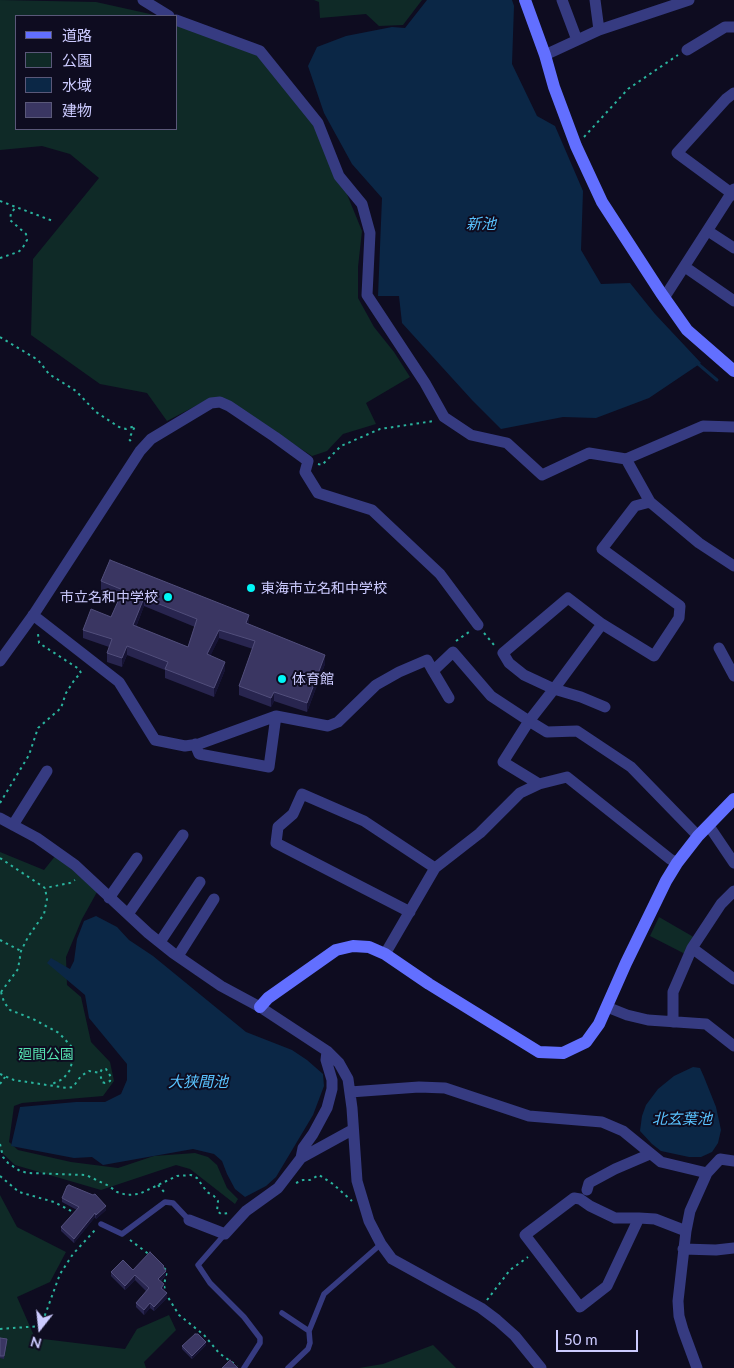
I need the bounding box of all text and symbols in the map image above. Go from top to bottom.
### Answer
legend [15,15,178,130]
text: 道路 [62,26,92,44]
text: 公園 [62,51,92,69]
text: 水域 [62,76,92,94]
text: 建物 [62,101,92,119]
water label: 新池 [466,215,496,233]
place label: 東海市立名和中学校 [261,580,387,596]
marker: 東海市立名和中学校 [245,582,257,594]
place label: 市立名和中学校 [60,589,158,605]
marker: 市立名和中学校 [162,591,174,603]
place label: 体育館 [292,671,334,687]
marker: 体育館 [276,673,288,685]
park label: 廻間公園 [18,1046,74,1062]
water label: 大狭間池 [168,1073,228,1091]
water label: 北玄葉池 [652,1110,712,1128]
north arrow [15,1303,65,1353]
scale bar [559,1320,642,1352]
text: 50 m [564,1330,598,1348]
text: N [28,1333,43,1353]

